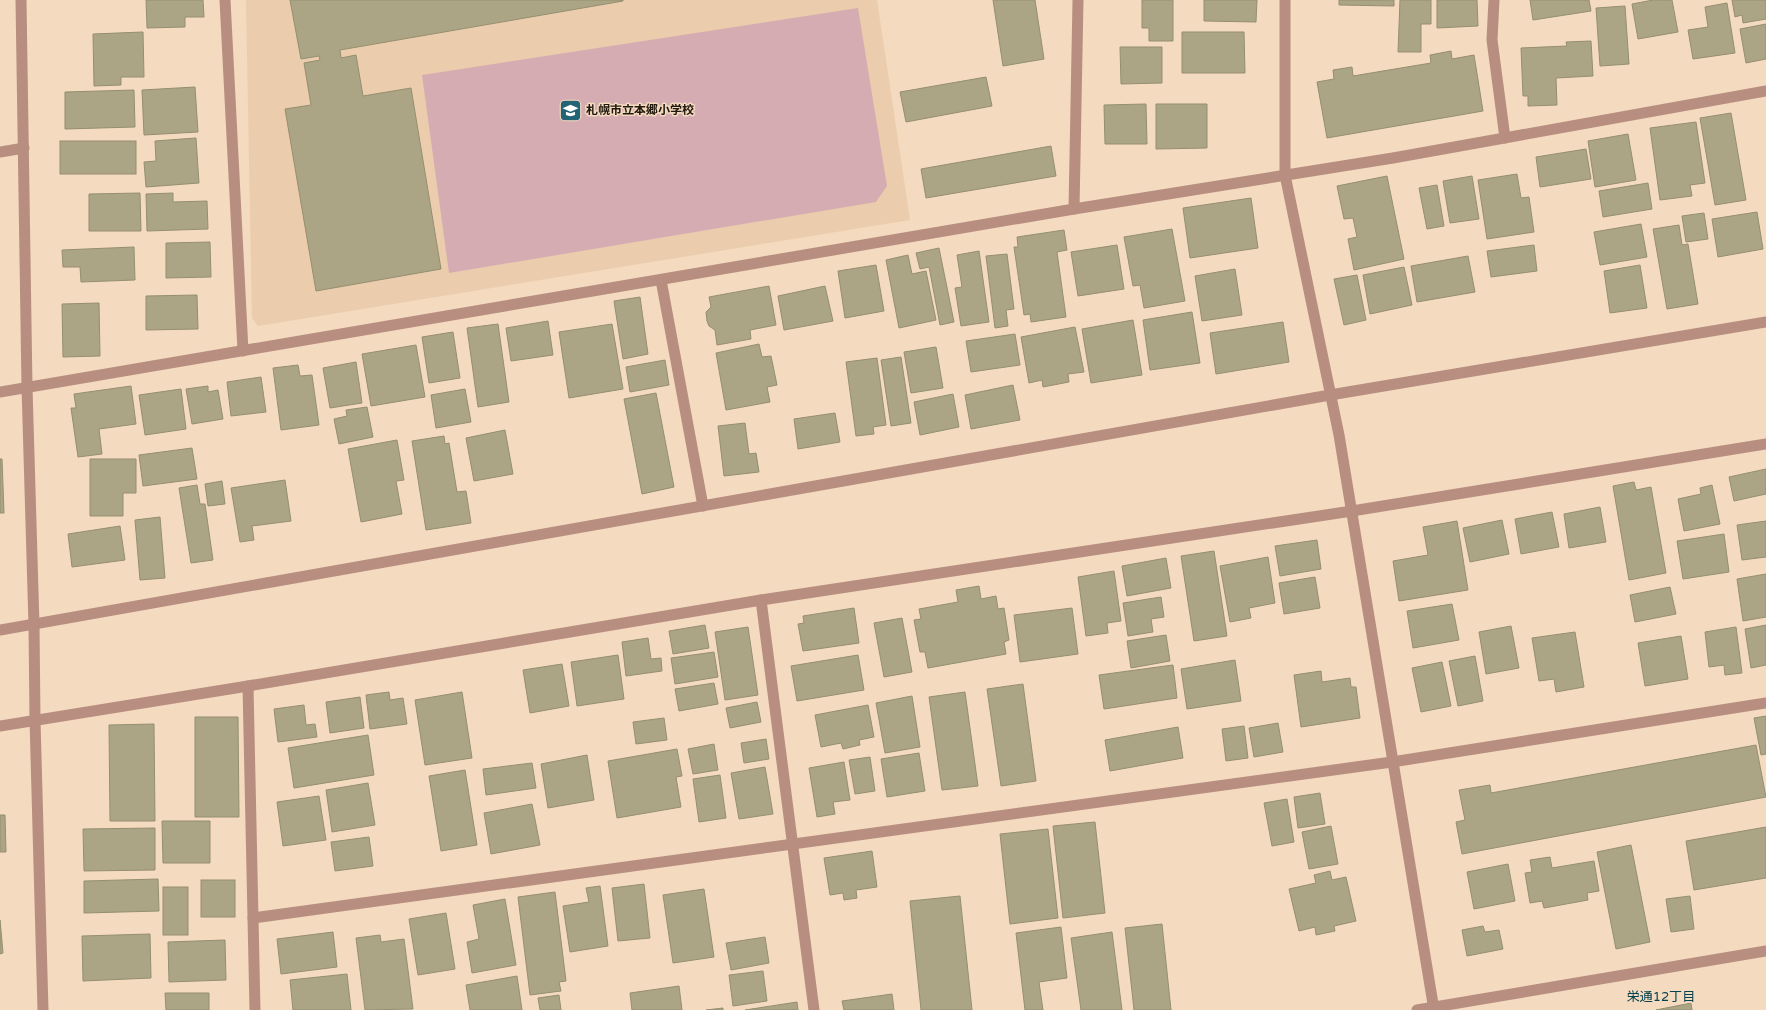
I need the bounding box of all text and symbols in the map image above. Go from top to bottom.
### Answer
school or university icon: 札幌市立本郷小学校 [558,97,584,123]
place label: 札幌市立本郷小学校 [586,103,694,117]
district label: 栄通12丁目 [1627,989,1695,1005]

